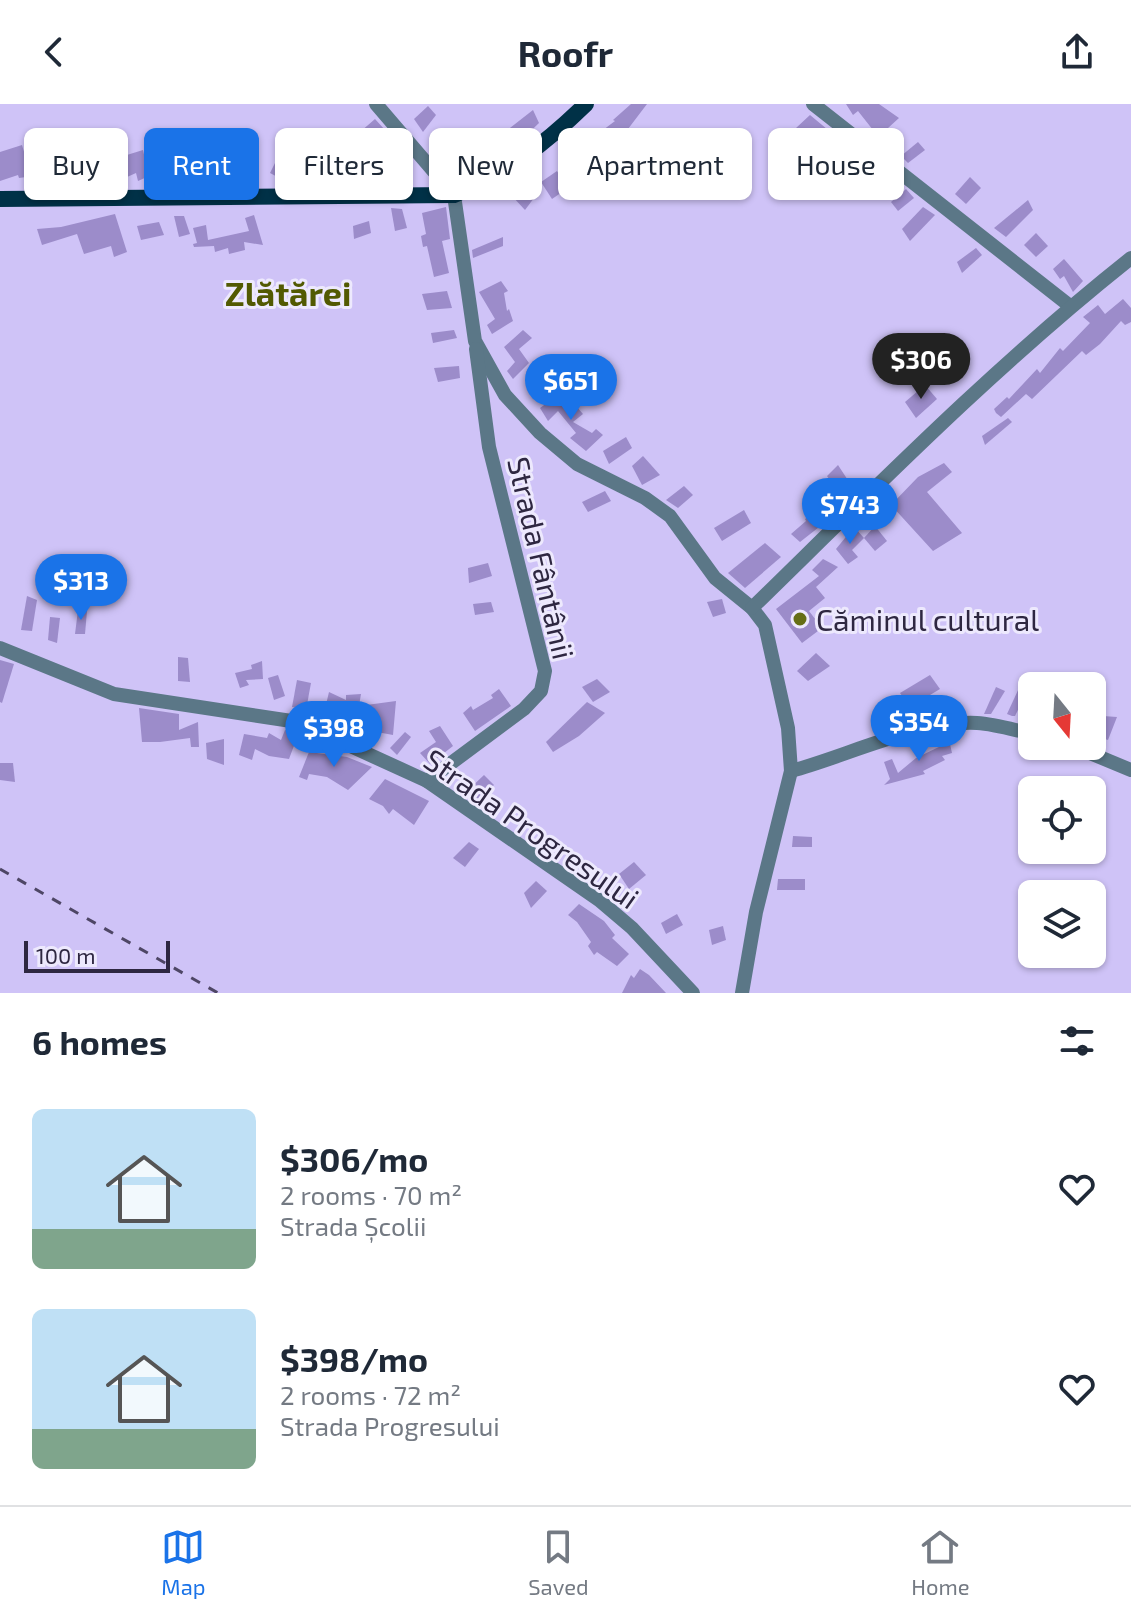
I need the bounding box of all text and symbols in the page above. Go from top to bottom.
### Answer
icon: back [32,30,76,74]
icon: share [1055,30,1099,74]
text: Roofr [518,31,613,74]
chip: Buy [24,128,128,200]
chip: Rent [144,128,259,200]
chip: Filters [275,128,413,200]
chip: New [429,128,542,200]
chip: Apartment [558,128,752,200]
chip: House [768,128,904,200]
district label: Zlătărei [225,272,351,313]
pin: $306 [874,333,968,401]
text: $306 [890,343,952,374]
pin: $651 [524,354,618,422]
text: $651 [543,364,599,395]
street label: Strada Fântânii [501,453,583,663]
pin: $743 [803,478,897,546]
text: $743 [820,488,880,519]
pin: $313 [34,554,128,622]
text: $313 [53,564,109,595]
place label: Căminul cultural [816,601,1039,637]
marker: Căminul cultural [791,610,809,628]
north arrow [1018,672,1106,760]
map controls [1018,672,1106,968]
pin: $354 [872,695,966,763]
pin: $398 [287,701,381,769]
text: $354 [889,705,949,736]
text: $398 [303,711,365,742]
street label: Strada Progresului [418,741,646,915]
button: locate [1018,776,1106,864]
button: layers [1018,880,1106,968]
scale bar [24,937,170,973]
text: 100 m [36,942,95,968]
icon: filters [1055,1019,1099,1063]
text: 6 homes [32,1021,167,1062]
text: $306/mo [280,1138,428,1179]
icon: home [96,1141,192,1237]
icon: heart [1055,1167,1099,1211]
text: 2 rooms · 70 m² [280,1179,462,1210]
text: Strada Școlii [280,1210,426,1241]
text: $398/mo [280,1338,428,1379]
icon: home [96,1341,192,1437]
icon: heart [1055,1367,1099,1411]
text: 2 rooms · 72 m² [280,1379,461,1410]
text: Strada Progresului [280,1410,500,1441]
tab: Map [161,1525,206,1599]
tab: Saved [528,1525,589,1599]
tab: Home [911,1525,970,1599]

